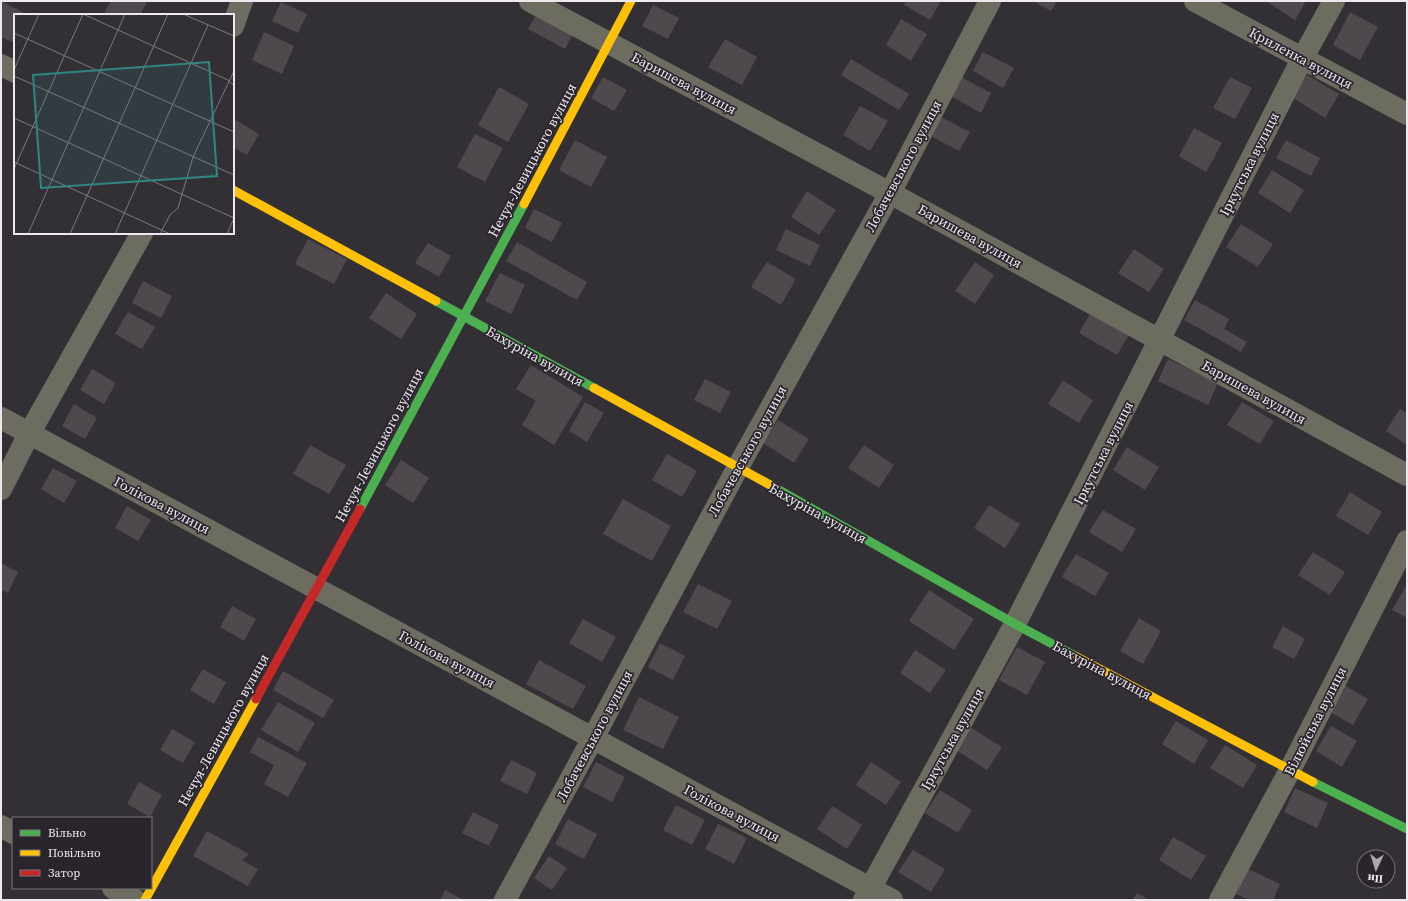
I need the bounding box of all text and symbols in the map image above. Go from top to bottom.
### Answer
inset map [14,14,234,234]
street label: Криленка вулиця [1246,22,1356,94]
street label: Баришева вулиця [628,47,740,119]
street label: Нечуя-Левицького вулиця [483,79,581,241]
street label: Лобачевського вулиця [860,97,946,235]
street label: Іркутська вулиця [1214,109,1284,219]
street label: Баришева вулиця [914,199,1026,273]
street label: Бахуріна вулиця [483,321,587,391]
street label: Баришева вулиця [1198,355,1310,429]
street label: Нечуя-Левицького вулиця [330,364,428,526]
street label: Лобачевського вулиця [703,382,791,520]
street label: Іркутська вулиця [1068,398,1138,508]
street label: Голікова вулиця [110,471,214,539]
street label: Бахуріна вулиця [766,478,870,548]
street label: Голікова вулиця [395,625,499,693]
street label: Бахуріна вулиця [1049,636,1155,704]
street label: Нечуя-Левицького вулиця [173,650,273,810]
street label: Вілюйська вулиця [1279,663,1351,779]
street label: Лобачевського вулиця [551,667,637,805]
street label: Іркутська вулиця [916,684,988,794]
street label: Голікова вулиця [680,779,784,847]
legend [12,817,152,889]
text: Вільно [48,825,87,841]
text: Повільно [48,845,101,861]
north arrow [1356,849,1396,889]
text: Затор [48,865,80,881]
text: Пн [1367,870,1384,886]

